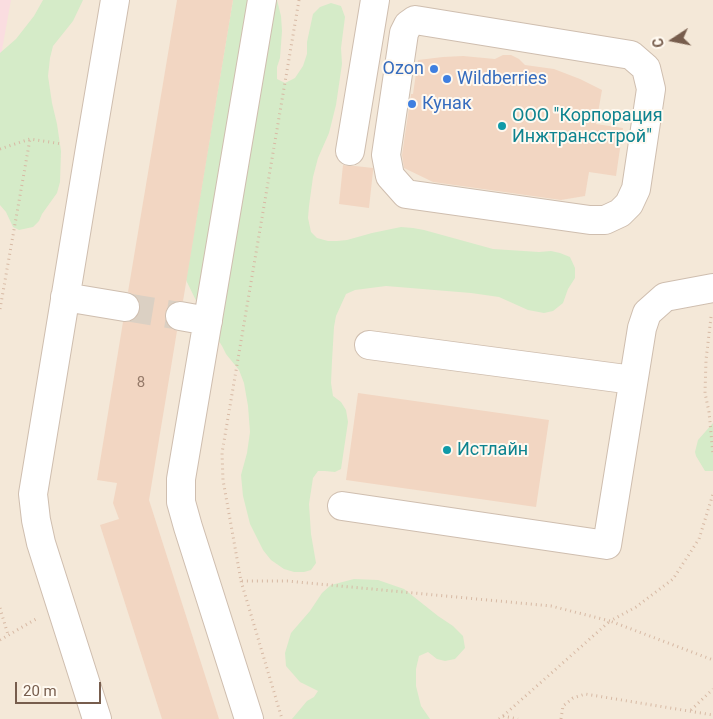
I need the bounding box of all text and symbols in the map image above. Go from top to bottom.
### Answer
north arrow [648,15,698,65]
text: С [650,37,667,49]
place label: Ozon [383,58,424,80]
marker: Ozon [428,63,440,75]
place label: Wildberries [457,68,547,90]
marker: Wildberries [441,73,453,85]
place label: Кунак [422,93,472,115]
marker: Кунак [406,98,418,110]
place label: ООО "Корпорация Инжтрансстрой" [512,105,663,148]
marker: ООО "Корпорация Инжтрансстрой" [496,120,508,132]
house number: 8 [137,374,145,392]
place label: Истлайн [457,439,528,461]
marker: Истлайн [441,444,453,456]
scale bar [18,672,104,704]
text: 20 m [23,682,57,700]

